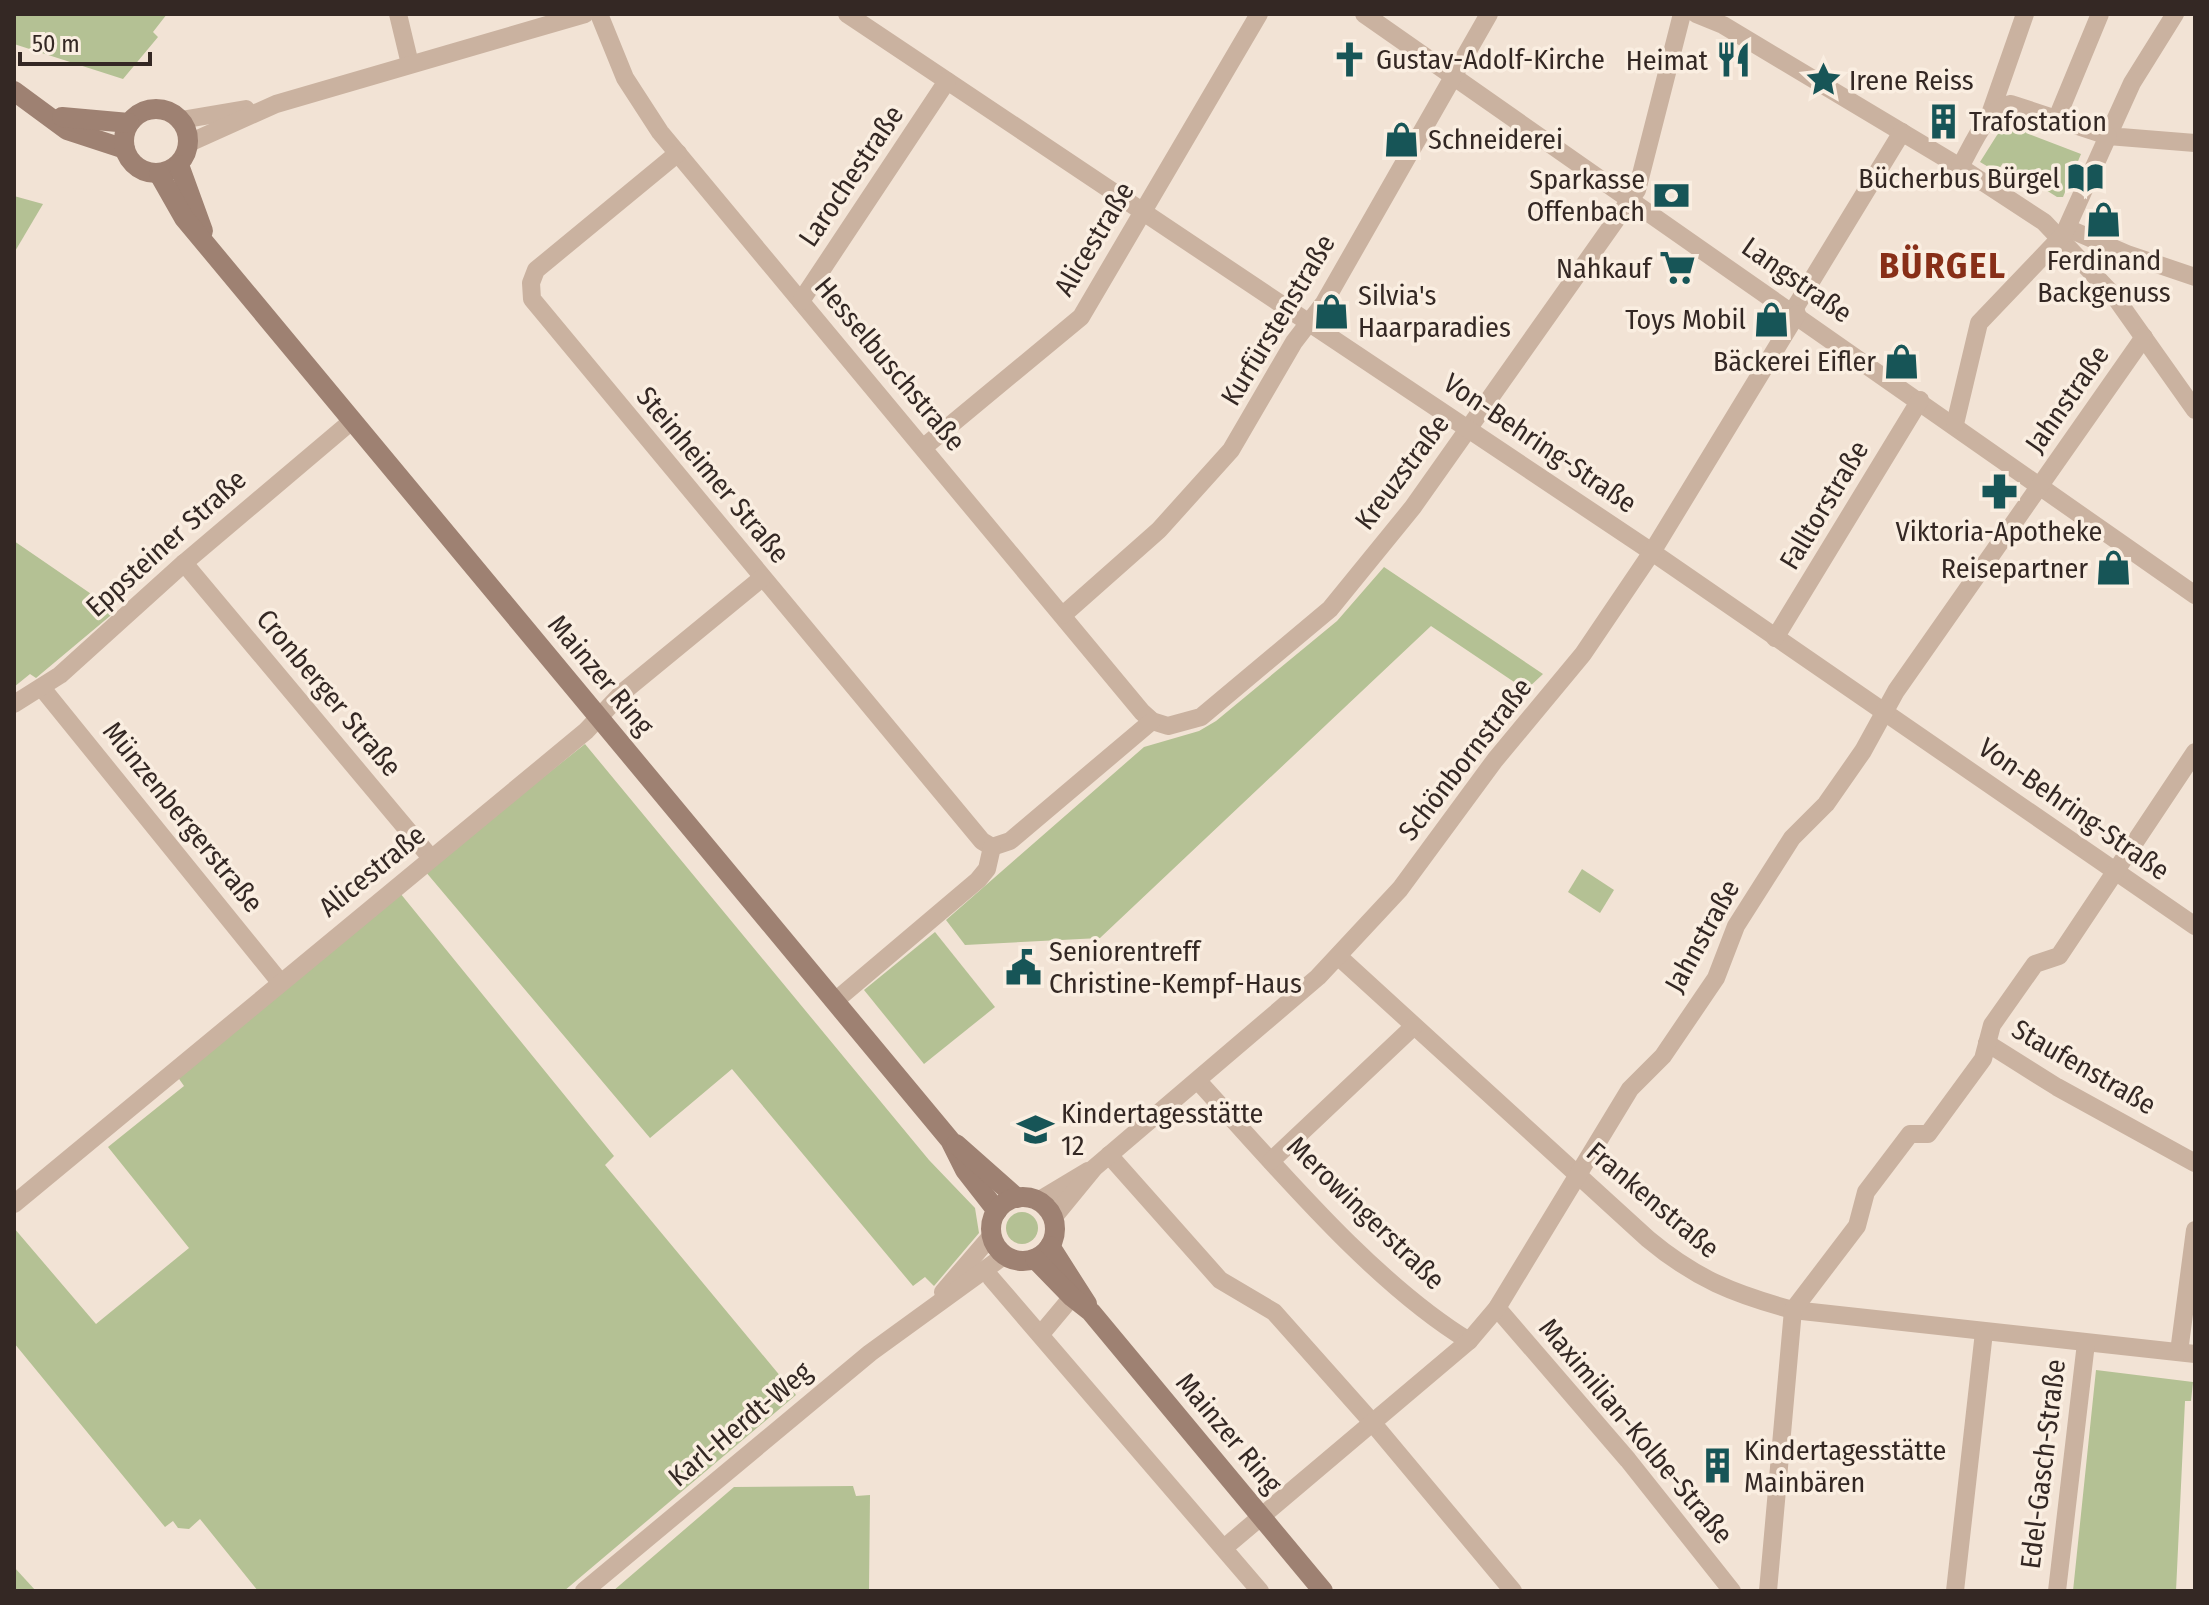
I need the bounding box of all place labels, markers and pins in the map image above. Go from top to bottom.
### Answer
church icon: Gustav-Adolf-Kirche [1331,40,1369,78]
restaurant icon: Heimat [1715,41,1753,79]
place label: Gustav-Adolf-Kirche [1376,43,1605,76]
place label: Heimat [1626,44,1709,77]
place icon: Irene Reiss [1804,61,1842,99]
place label: Irene Reiss [1849,64,1974,97]
building icon: Trafostation [1924,102,1962,140]
place label: Trafostation [1969,105,2107,138]
shop icon: Schneiderei [1383,120,1421,158]
place label: Schneiderei [1428,123,1563,156]
library icon: Bücherbus Bürgel [2067,159,2105,197]
place label: Bücherbus Bürgel [1858,162,2060,195]
place label: Sparkasse Offenbach [1527,163,1645,228]
bank icon: Sparkasse Offenbach [1652,176,1690,214]
shop icon: Ferdinand Backgenuss [2085,201,2123,239]
place label: Ferdinand Backgenuss [2037,244,2171,309]
supermarket icon: Nahkauf [1658,249,1696,287]
place label: Nahkauf [1556,252,1653,285]
place label: Silvia's Haarparadies [1358,279,1511,344]
shop icon: Silvia's Haarparadies [1313,292,1351,330]
shop icon: Toys Mobil [1753,300,1791,338]
place label: Toys Mobil [1625,303,1746,336]
shop icon: Bäckerei Eifler [1883,342,1921,380]
place label: Bäckerei Eifler [1713,345,1876,378]
pharmacy icon: Viktoria-Apotheke [1980,472,2018,510]
place label: Viktoria-Apotheke [1896,515,2102,548]
shop icon: Reisepartner [2095,549,2133,587]
place label: Reisepartner [1941,552,2088,585]
place label: Seniorentreff Christine-Kempf-Haus [1049,935,1302,1000]
public building icon: Seniorentreff Christine-Kempf-Haus [1004,948,1042,986]
place label: Kindertagesstätte 12 [1061,1097,1263,1162]
school or university icon: Kindertagesstätte 12 [1016,1110,1054,1148]
place label: Kindertagesstätte Mainbären [1744,1434,1946,1499]
building icon: Kindertagesstätte Mainbären [1699,1447,1737,1485]

